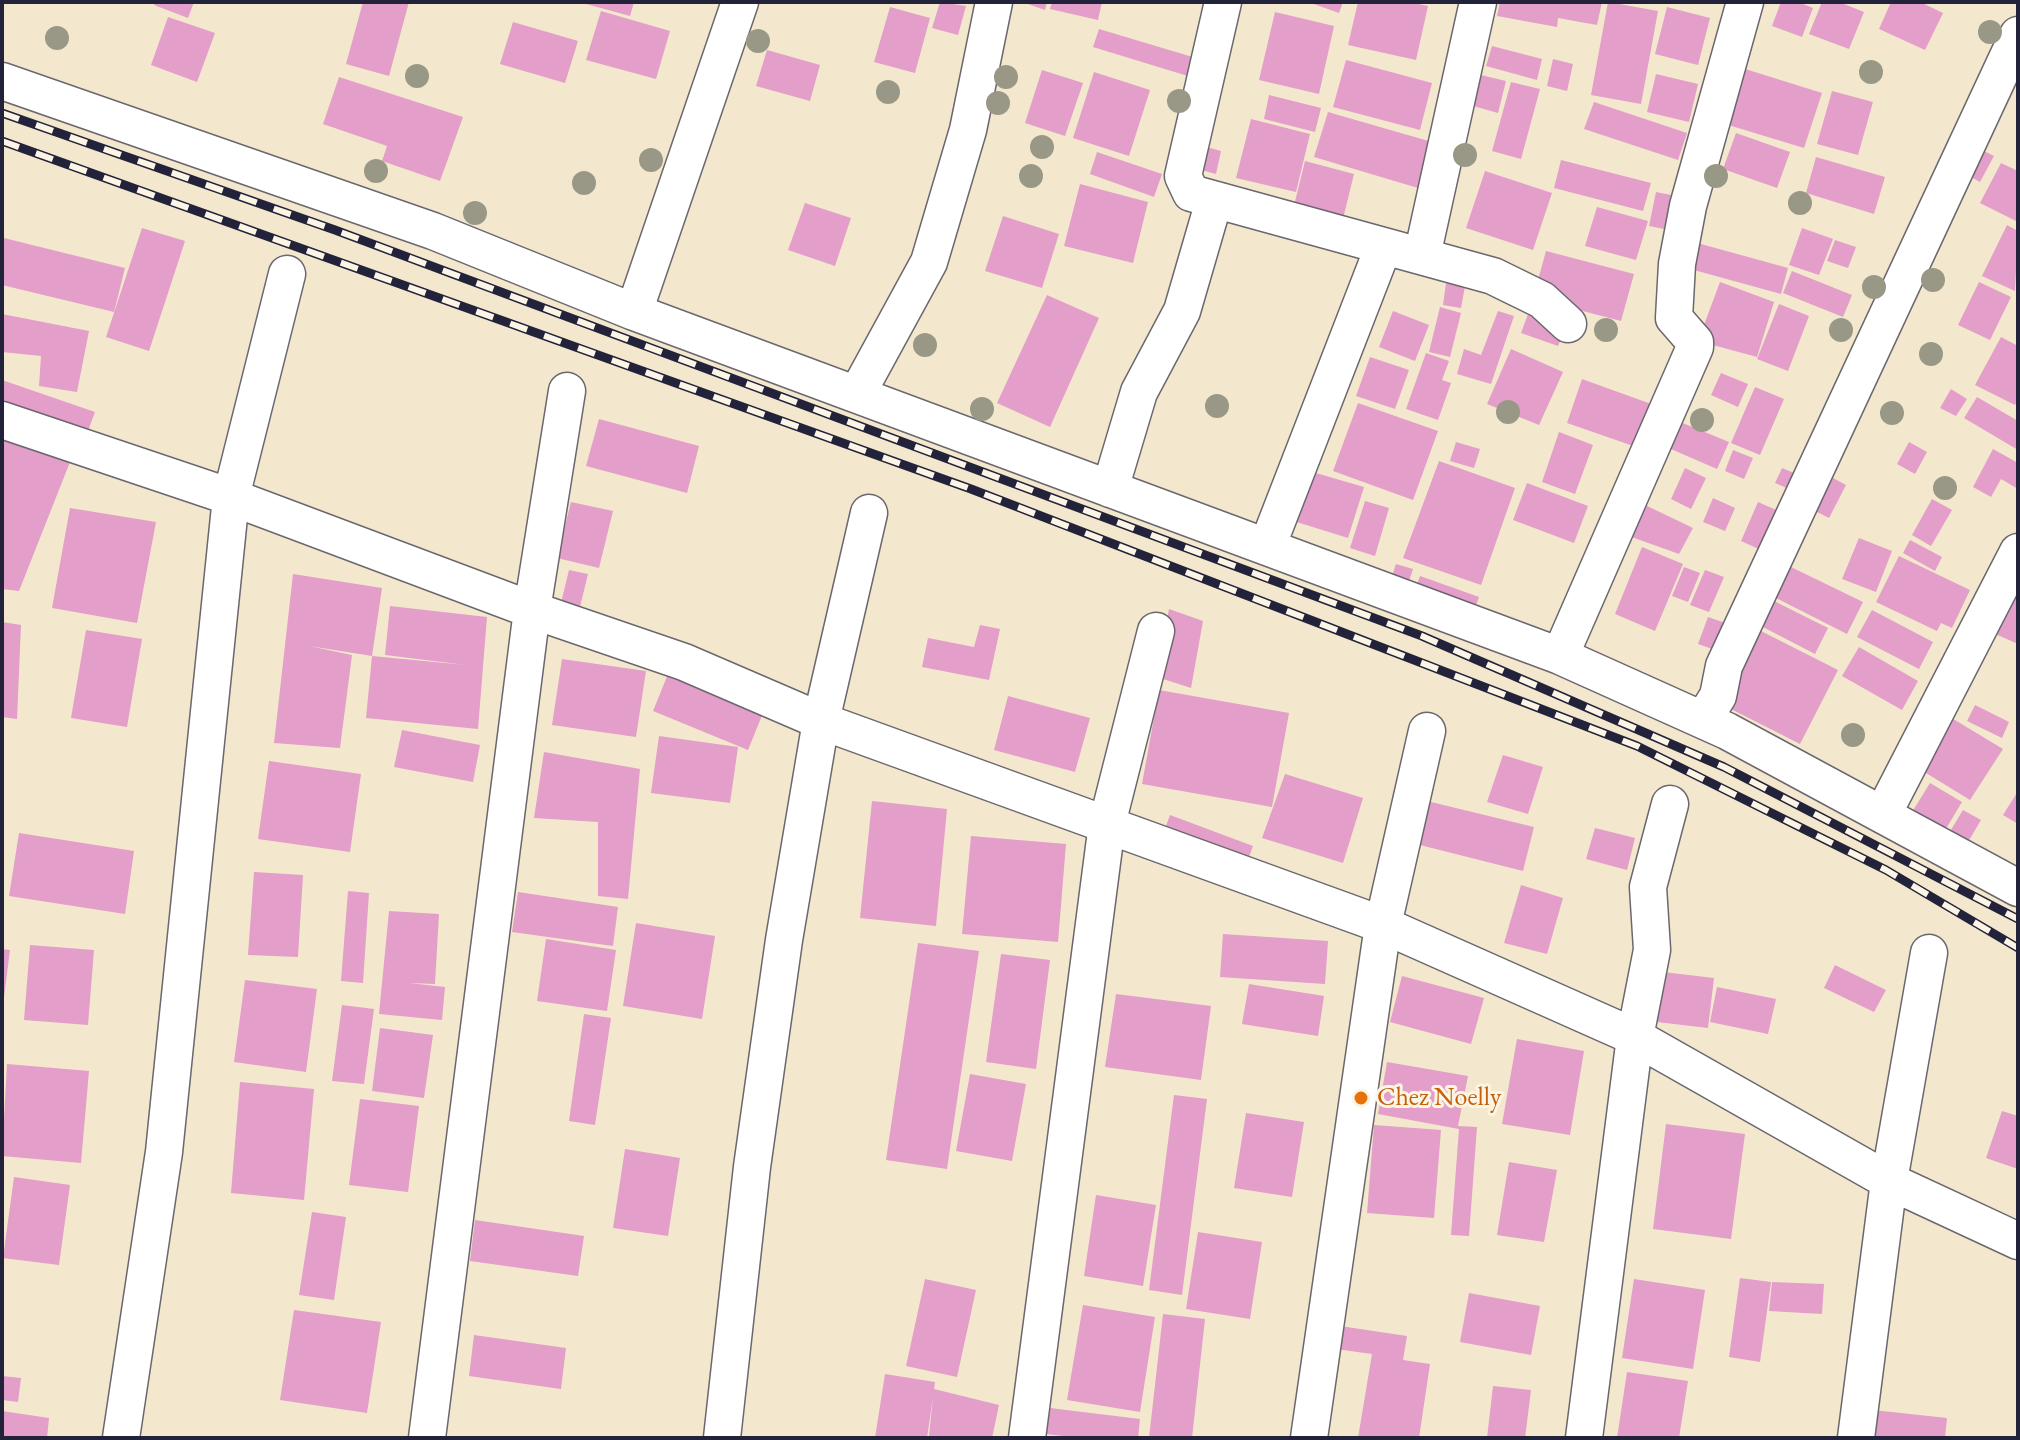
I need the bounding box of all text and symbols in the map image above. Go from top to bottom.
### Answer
place label: Chez Noelly [1377,1082,1501,1114]
marker: Chez Noelly [1352,1089,1370,1107]

